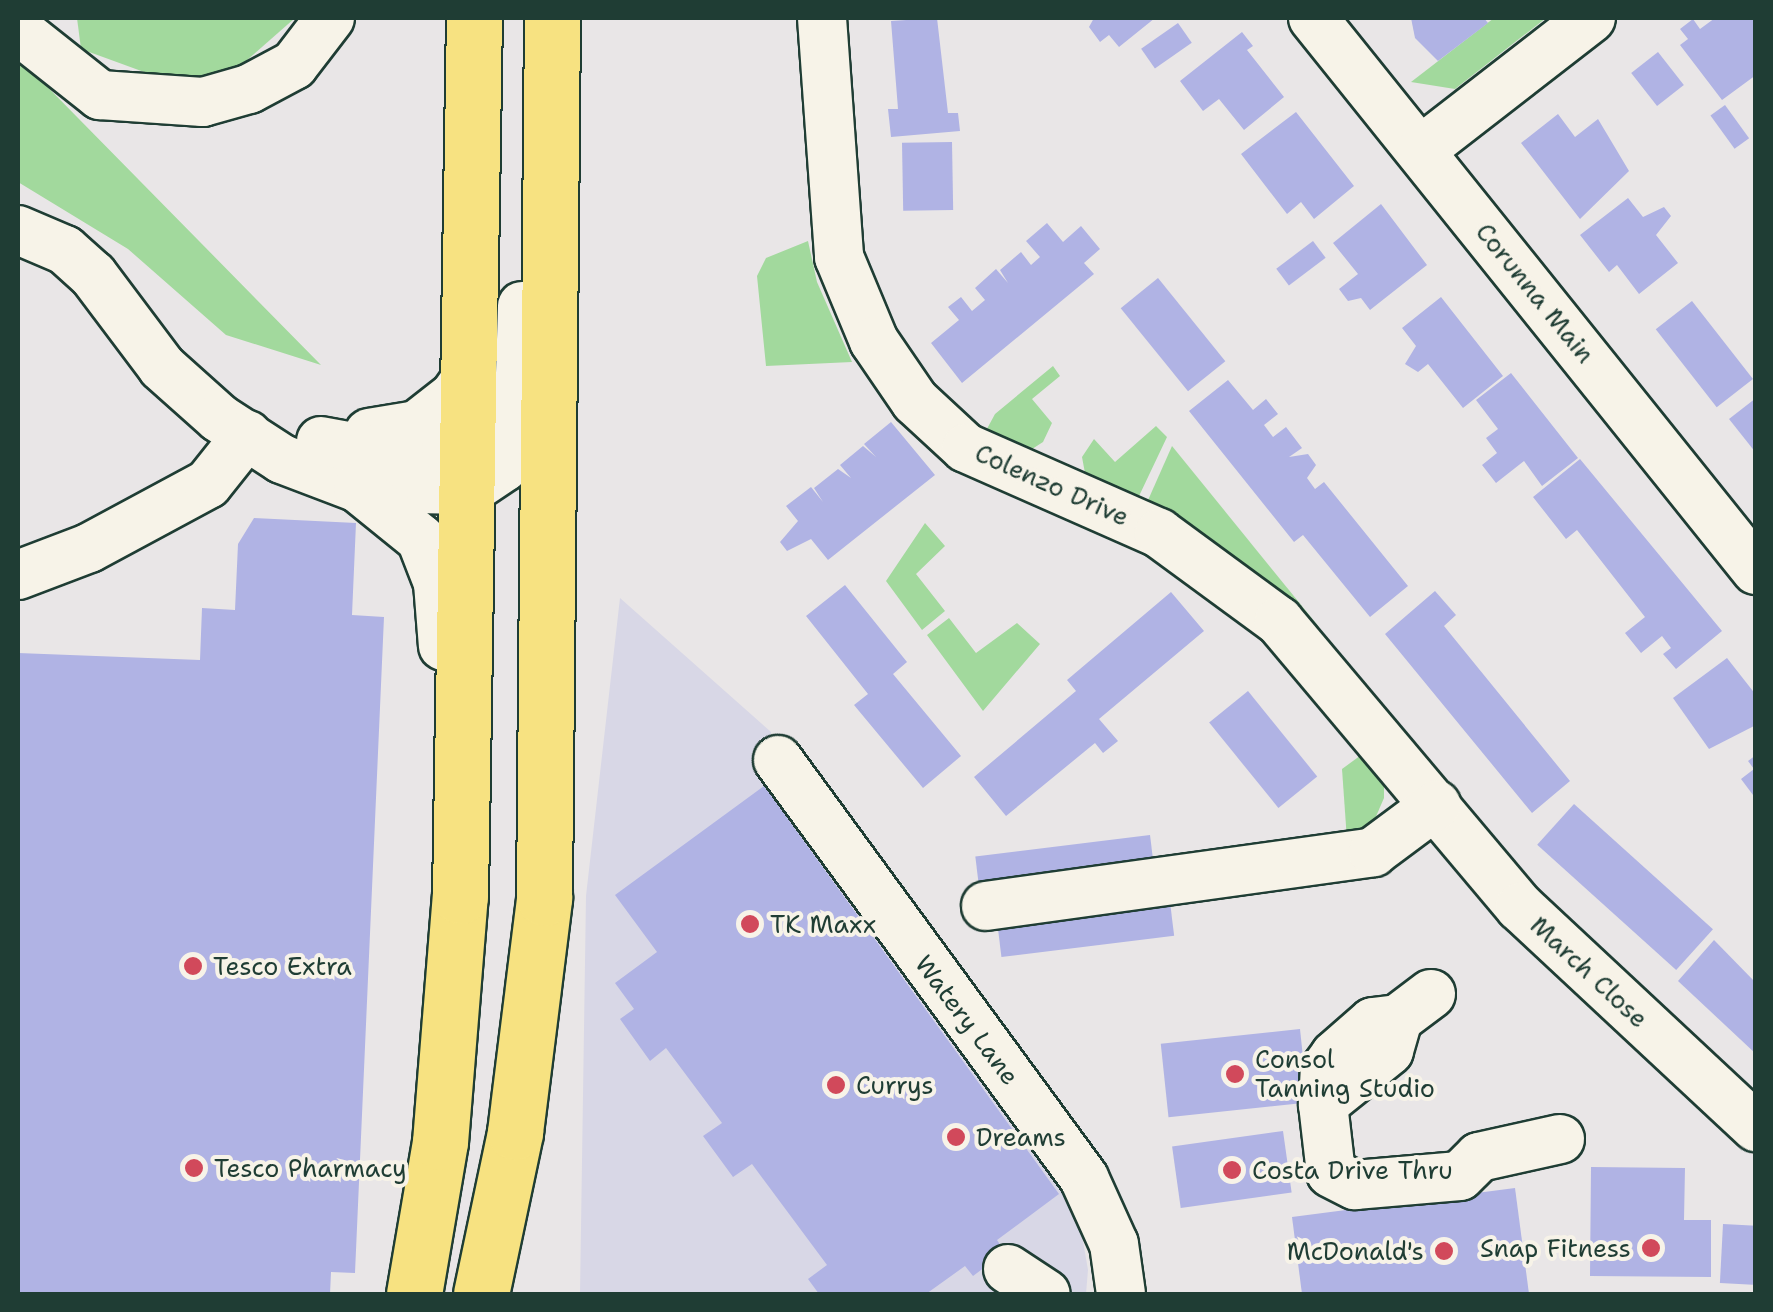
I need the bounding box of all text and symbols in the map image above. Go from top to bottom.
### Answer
street label: Corunna Main [1470,217,1600,369]
street label: Colenzo Drive [970,438,1134,532]
place label: TK Maxx [770,909,876,939]
street label: March Close [1524,910,1654,1034]
marker: TK Maxx [739,913,761,935]
street label: Watery Lane [909,949,1025,1091]
place label: Tesco Extra [213,951,352,981]
marker: Tesco Extra [182,955,204,977]
place label: Consol Tanning Studio [1255,1045,1435,1104]
marker: Consol Tanning Studio [1224,1063,1246,1085]
place label: Currys [856,1070,934,1100]
marker: Currys [825,1074,847,1096]
place label: Dreams [976,1122,1066,1152]
marker: Dreams [945,1126,967,1148]
place label: Tesco Pharmacy [214,1153,407,1183]
place label: Costa Drive Thru [1252,1155,1453,1185]
marker: Tesco Pharmacy [183,1157,205,1179]
marker: Costa Drive Thru [1221,1159,1243,1181]
place label: Snap Fitness [1480,1233,1631,1263]
place label: McDonald's [1287,1236,1424,1266]
marker: Snap Fitness [1640,1237,1662,1259]
marker: McDonald's [1433,1240,1455,1262]

